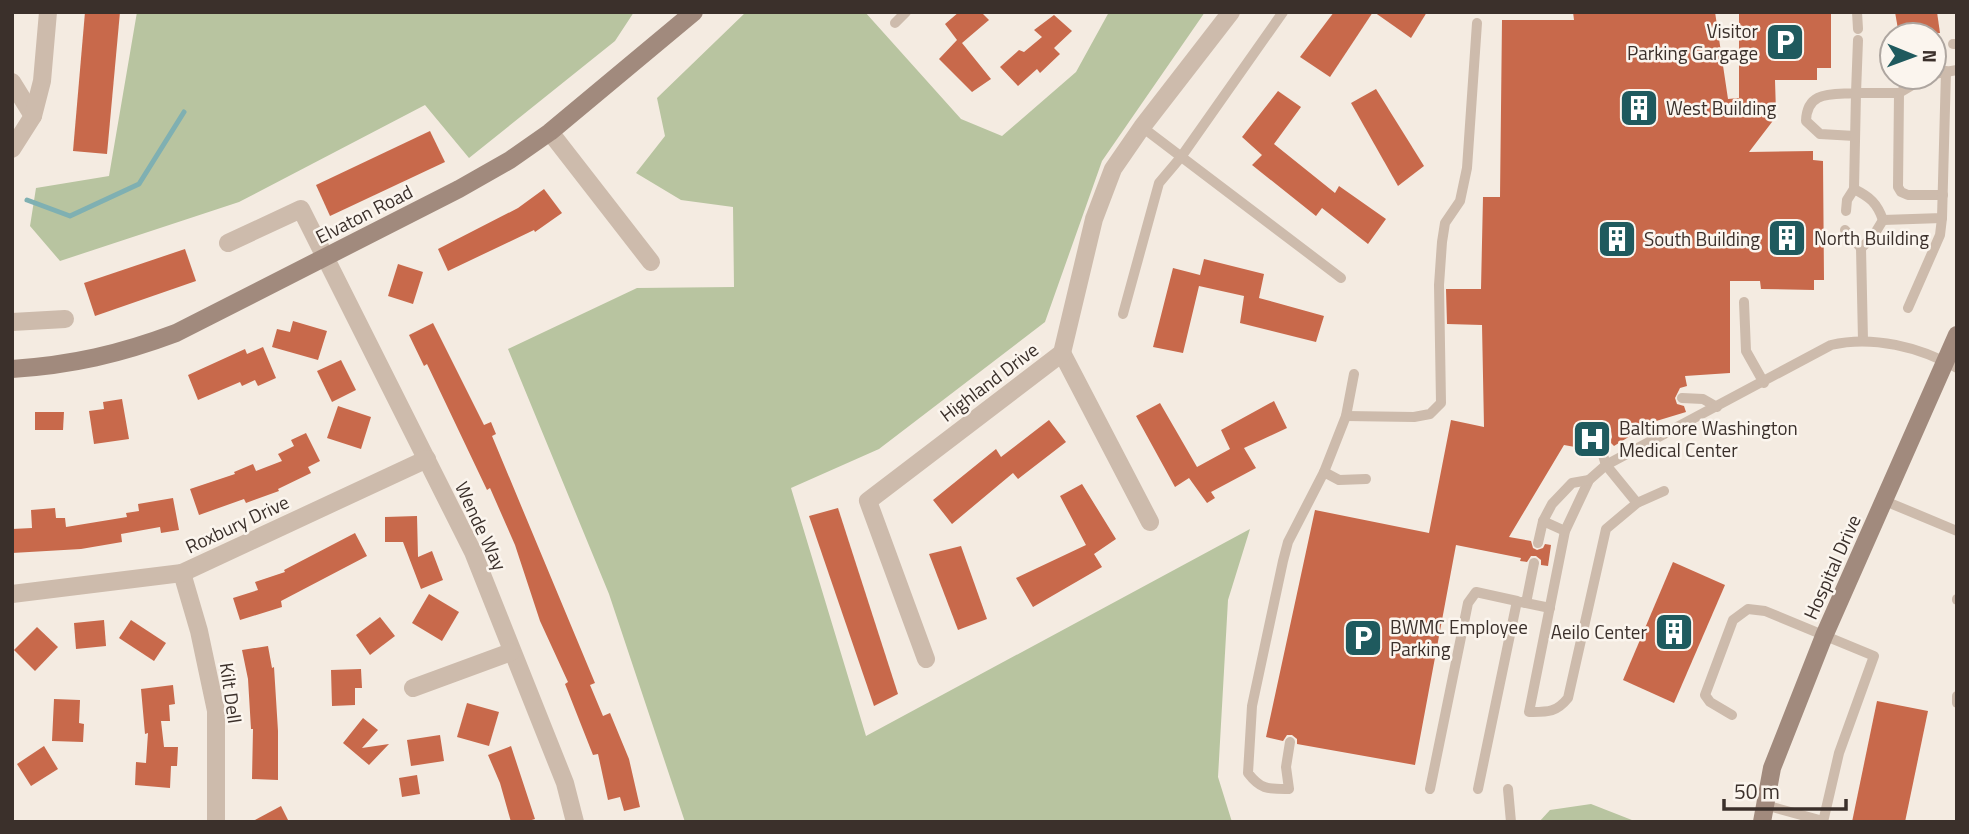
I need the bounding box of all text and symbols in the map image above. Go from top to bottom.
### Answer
place label: Visitor Parking Gargage [1627,16,1758,67]
parking icon: Visitor Parking Gargage [1764,21,1806,63]
north arrow [1878,21,1948,91]
text: N [1916,49,1945,63]
building icon: West Building [1618,87,1660,129]
place label: West Building [1666,93,1776,122]
street label: Elvaton Road [310,177,417,250]
building icon: North Building [1766,217,1808,259]
building icon: South Building [1596,218,1638,260]
place label: North Building [1814,223,1929,252]
place label: South Building [1644,224,1760,253]
street label: Highland Drive [933,335,1044,428]
place label: Baltimore Washington Medical Center [1619,413,1798,464]
hospital icon: Baltimore Washington Medical Center [1571,418,1613,460]
street label: Wende Way [448,477,515,575]
street label: Roxbury Drive [180,487,293,560]
street label: Hospital Drive [1796,510,1868,624]
building icon: Aeilo Center [1653,611,1695,653]
place label: BWMC Employee Parking [1390,612,1528,663]
parking icon: BWMC Employee Parking [1342,617,1384,659]
place label: Aeilo Center [1551,617,1647,646]
street label: Kilt Dell [213,661,250,725]
scale bar [1724,768,1846,812]
text: 50 m [1734,775,1780,807]

